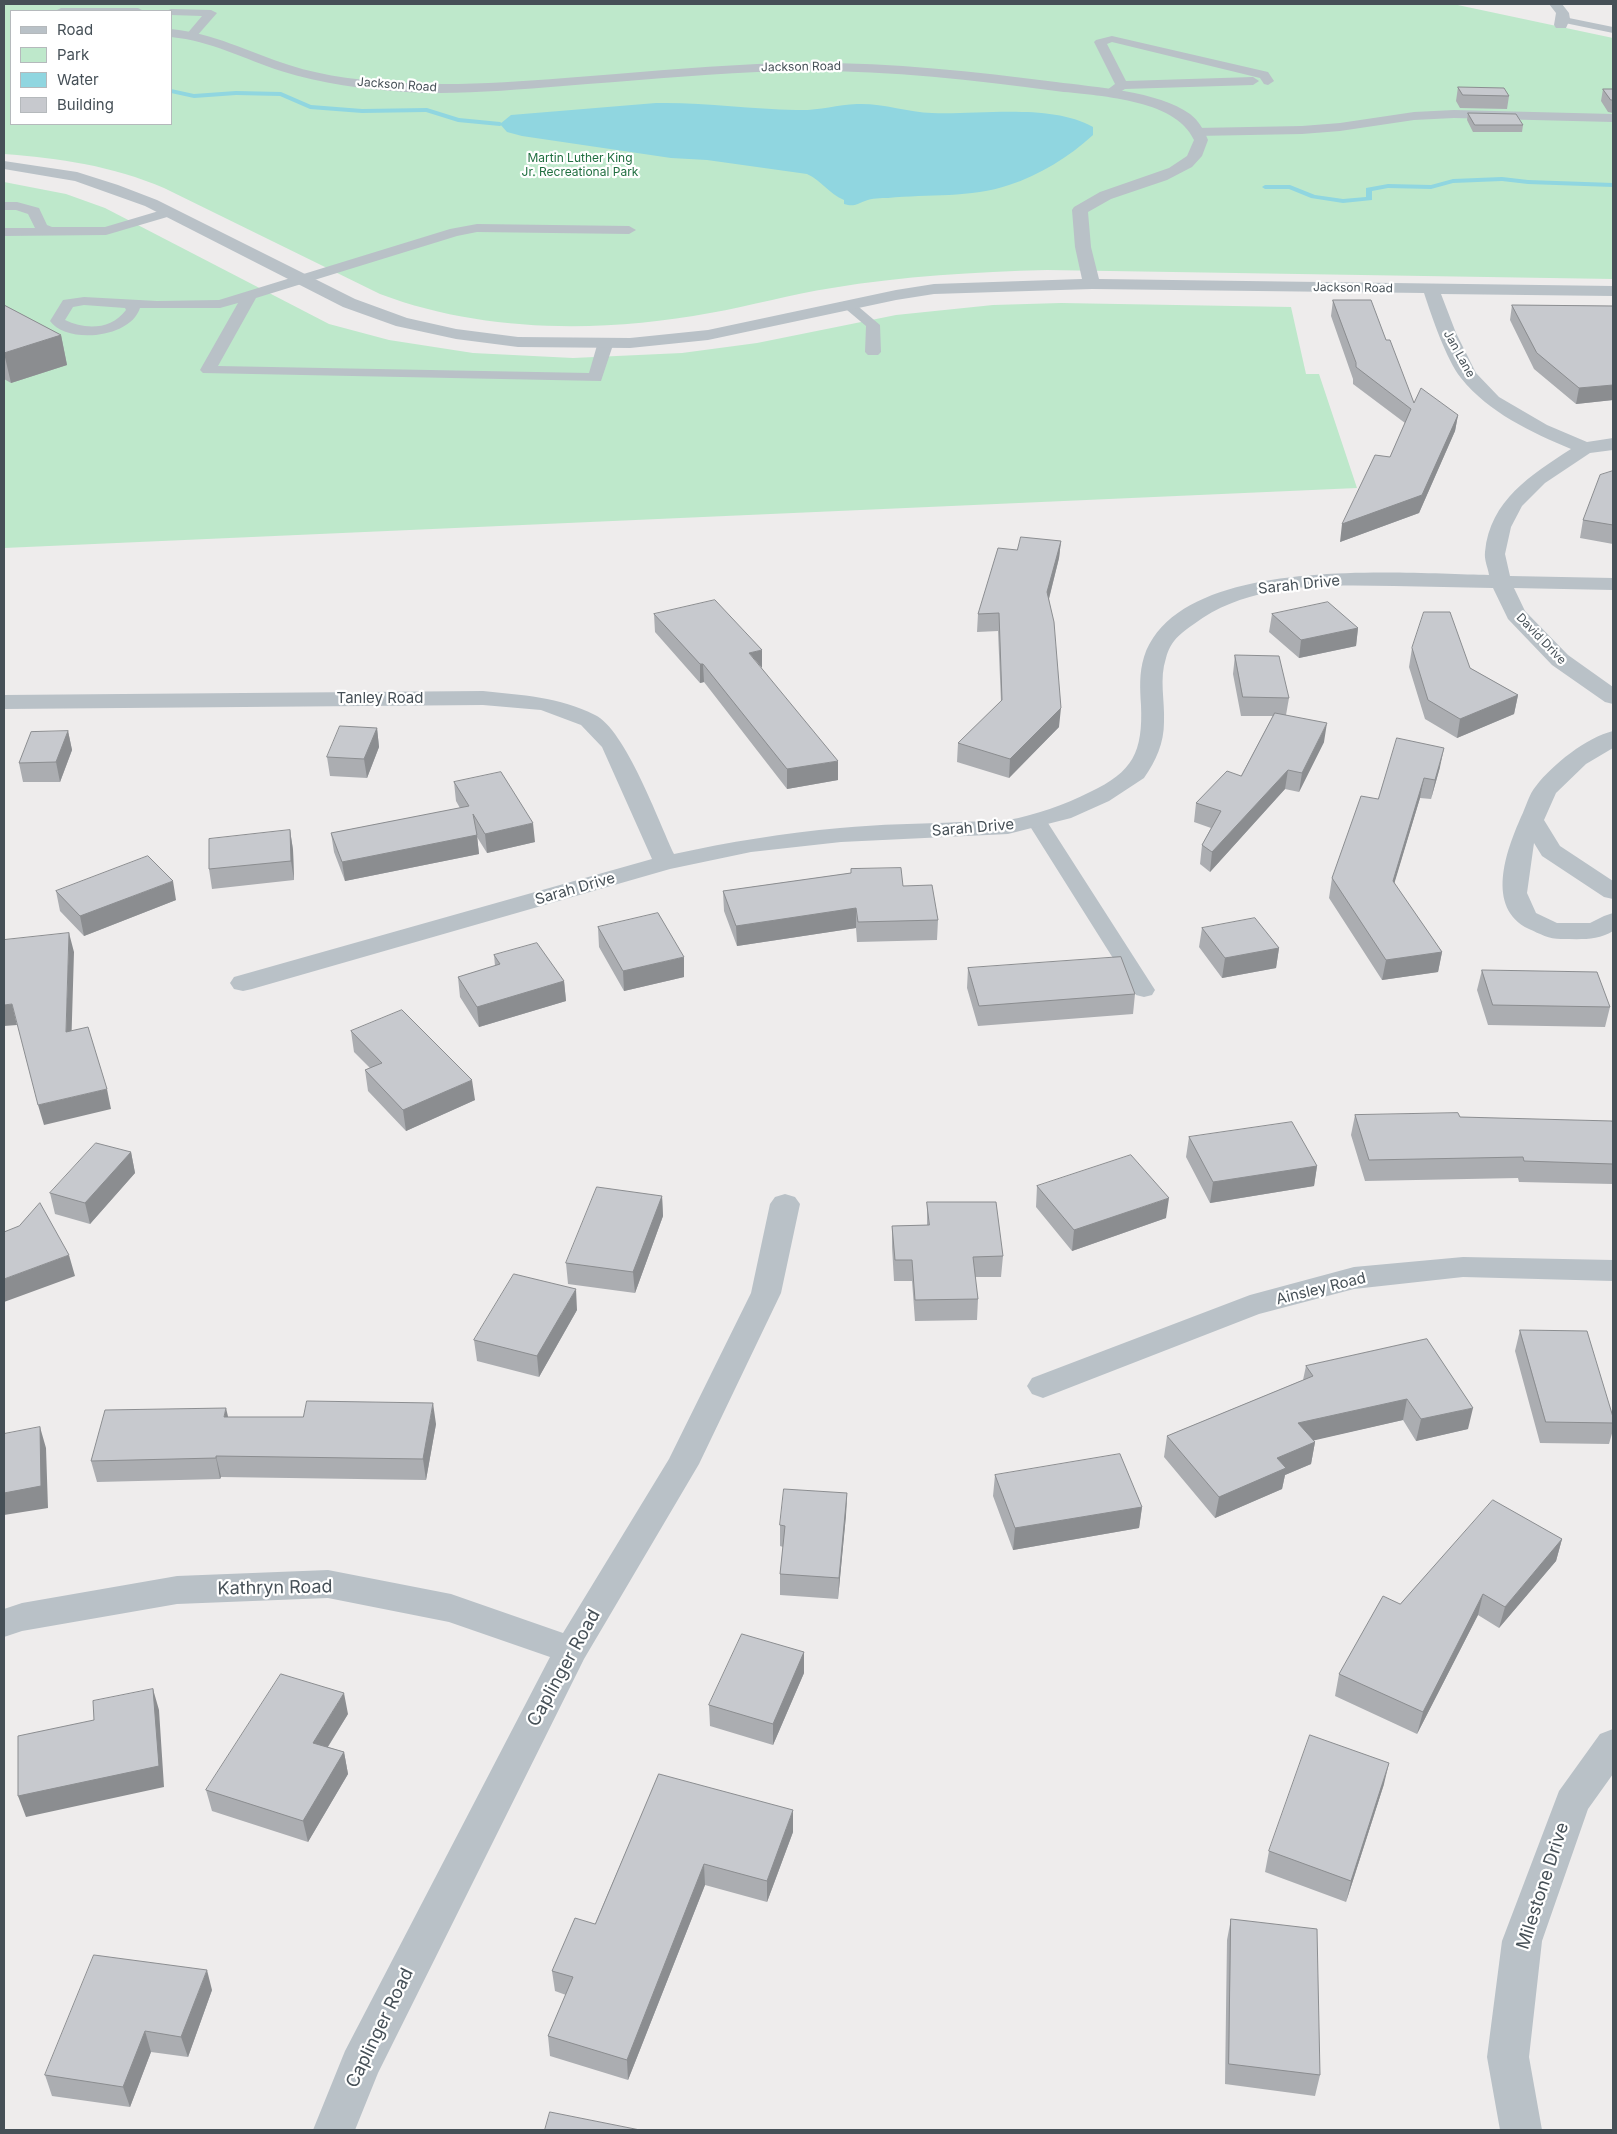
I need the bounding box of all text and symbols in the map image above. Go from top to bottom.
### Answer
legend [10,10,172,125]
text: Road [57,20,93,39]
text: Park [57,45,89,64]
street label: Jackson Road [761,59,841,75]
text: Water [57,70,99,89]
street label: Jackson Road [357,75,437,95]
text: Building [57,95,114,114]
park label: Martin Luther King Jr. Recreational Park [522,151,638,179]
street label: Jackson Road [1313,280,1393,296]
street label: Jan Lane [1440,328,1478,380]
street label: Sarah Drive [1257,572,1341,598]
street label: David Drive [1513,610,1569,668]
street label: Tanley Road [337,689,423,707]
street label: Sarah Drive [931,815,1015,841]
street label: Sarah Drive [533,869,617,909]
street label: Ainsley Road [1274,1269,1368,1309]
street label: Kathryn Road [217,1576,333,1600]
street label: Caplinger Road [523,1606,605,1730]
street label: Milestone Drive [1512,1820,1574,1952]
street label: Caplinger Road [342,1965,418,2091]

